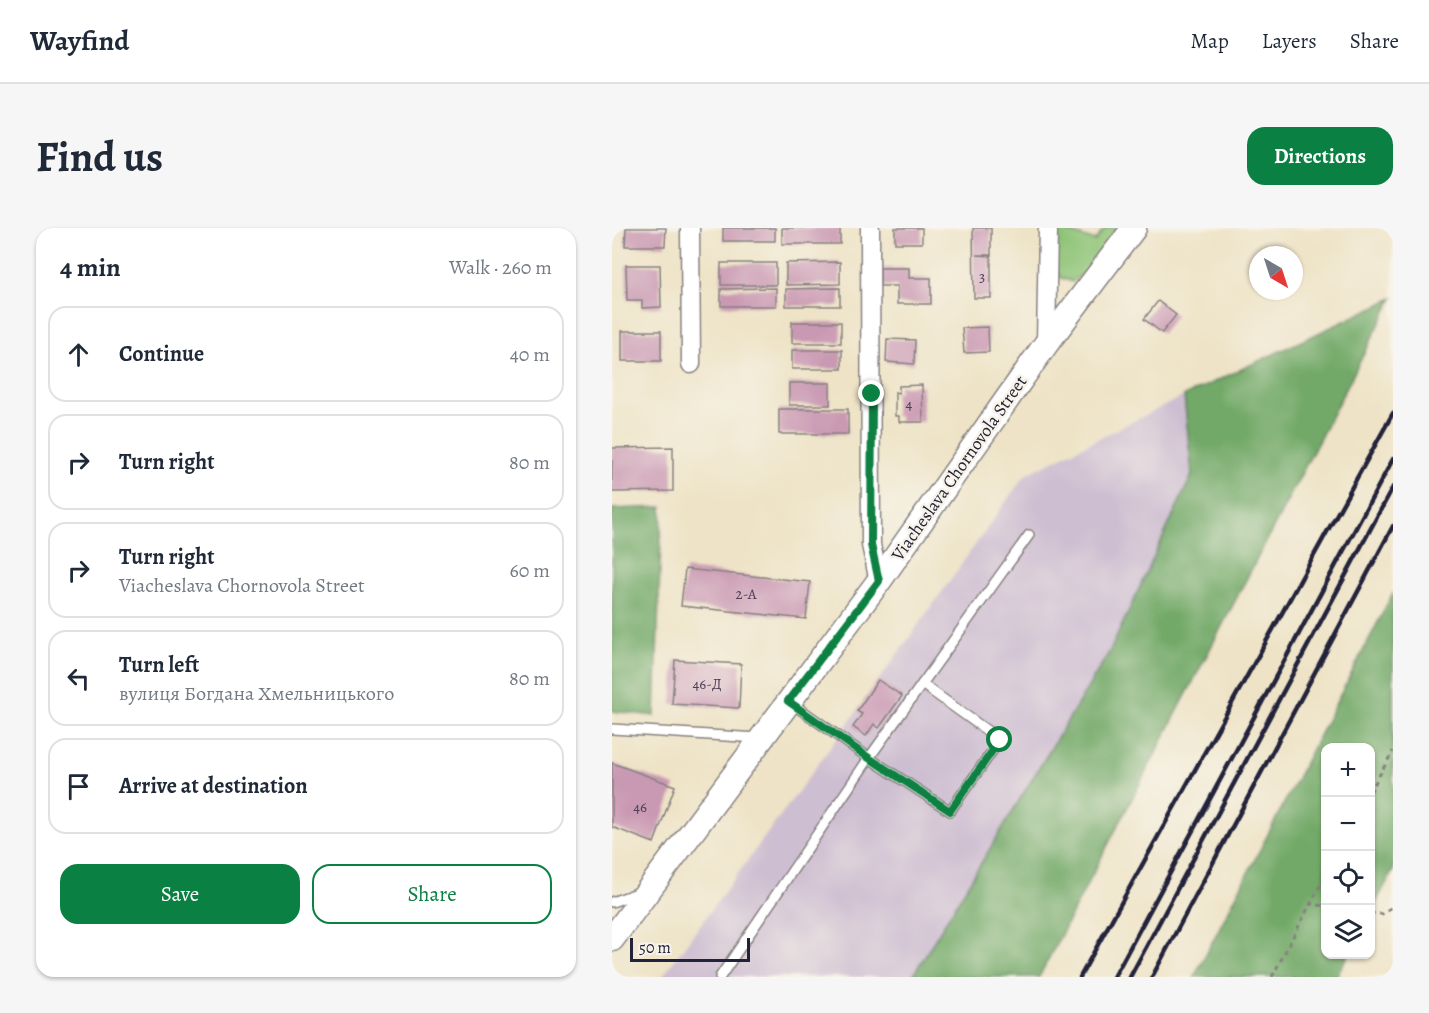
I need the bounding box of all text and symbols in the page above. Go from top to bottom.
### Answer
text: Wayfind [30,22,129,60]
text: Map [1190,27,1229,55]
text: Layers [1262,27,1317,55]
text: Share [1350,27,1399,55]
button: Directions [1247,127,1393,185]
text: Find us [36,128,163,185]
north arrow [1249,246,1303,300]
text: 4 min [60,250,121,285]
text: Walk · 260 m [449,254,552,281]
house number: 3 [979,267,985,287]
icon: ahead [62,338,95,371]
text: Continue [119,339,204,369]
text: 40 m [510,341,550,368]
street label: Viacheslava Chornovola Street [885,371,1032,566]
route end [858,380,884,406]
house number: 4 [906,394,913,414]
icon: right [62,446,95,479]
text: Turn right [119,447,215,477]
text: 80 m [509,449,550,476]
text: Turn right [119,542,215,572]
icon: right [62,554,95,587]
text: 60 m [510,557,550,584]
text: Viacheslava Chornovola Street [119,572,365,599]
house number: 2-А [736,584,757,604]
text: Turn left [119,650,199,680]
icon: left [62,662,95,695]
text: 80 m [509,665,550,692]
house number: 46-Д [692,674,722,694]
text: вулиця Богдана Хмельницького [119,680,394,707]
route start [986,726,1012,752]
map controls [1321,743,1375,959]
button: + [1321,743,1375,797]
icon: arrive [62,770,95,803]
text: Arrive at destination [119,771,308,801]
house number: 46 [633,797,647,817]
button: − [1321,797,1375,851]
button: locate [1321,851,1375,905]
button: Save [60,864,300,924]
button: Share [312,864,552,924]
button: layers [1321,905,1375,959]
scale bar [630,935,750,962]
text: 50 m [639,937,671,959]

